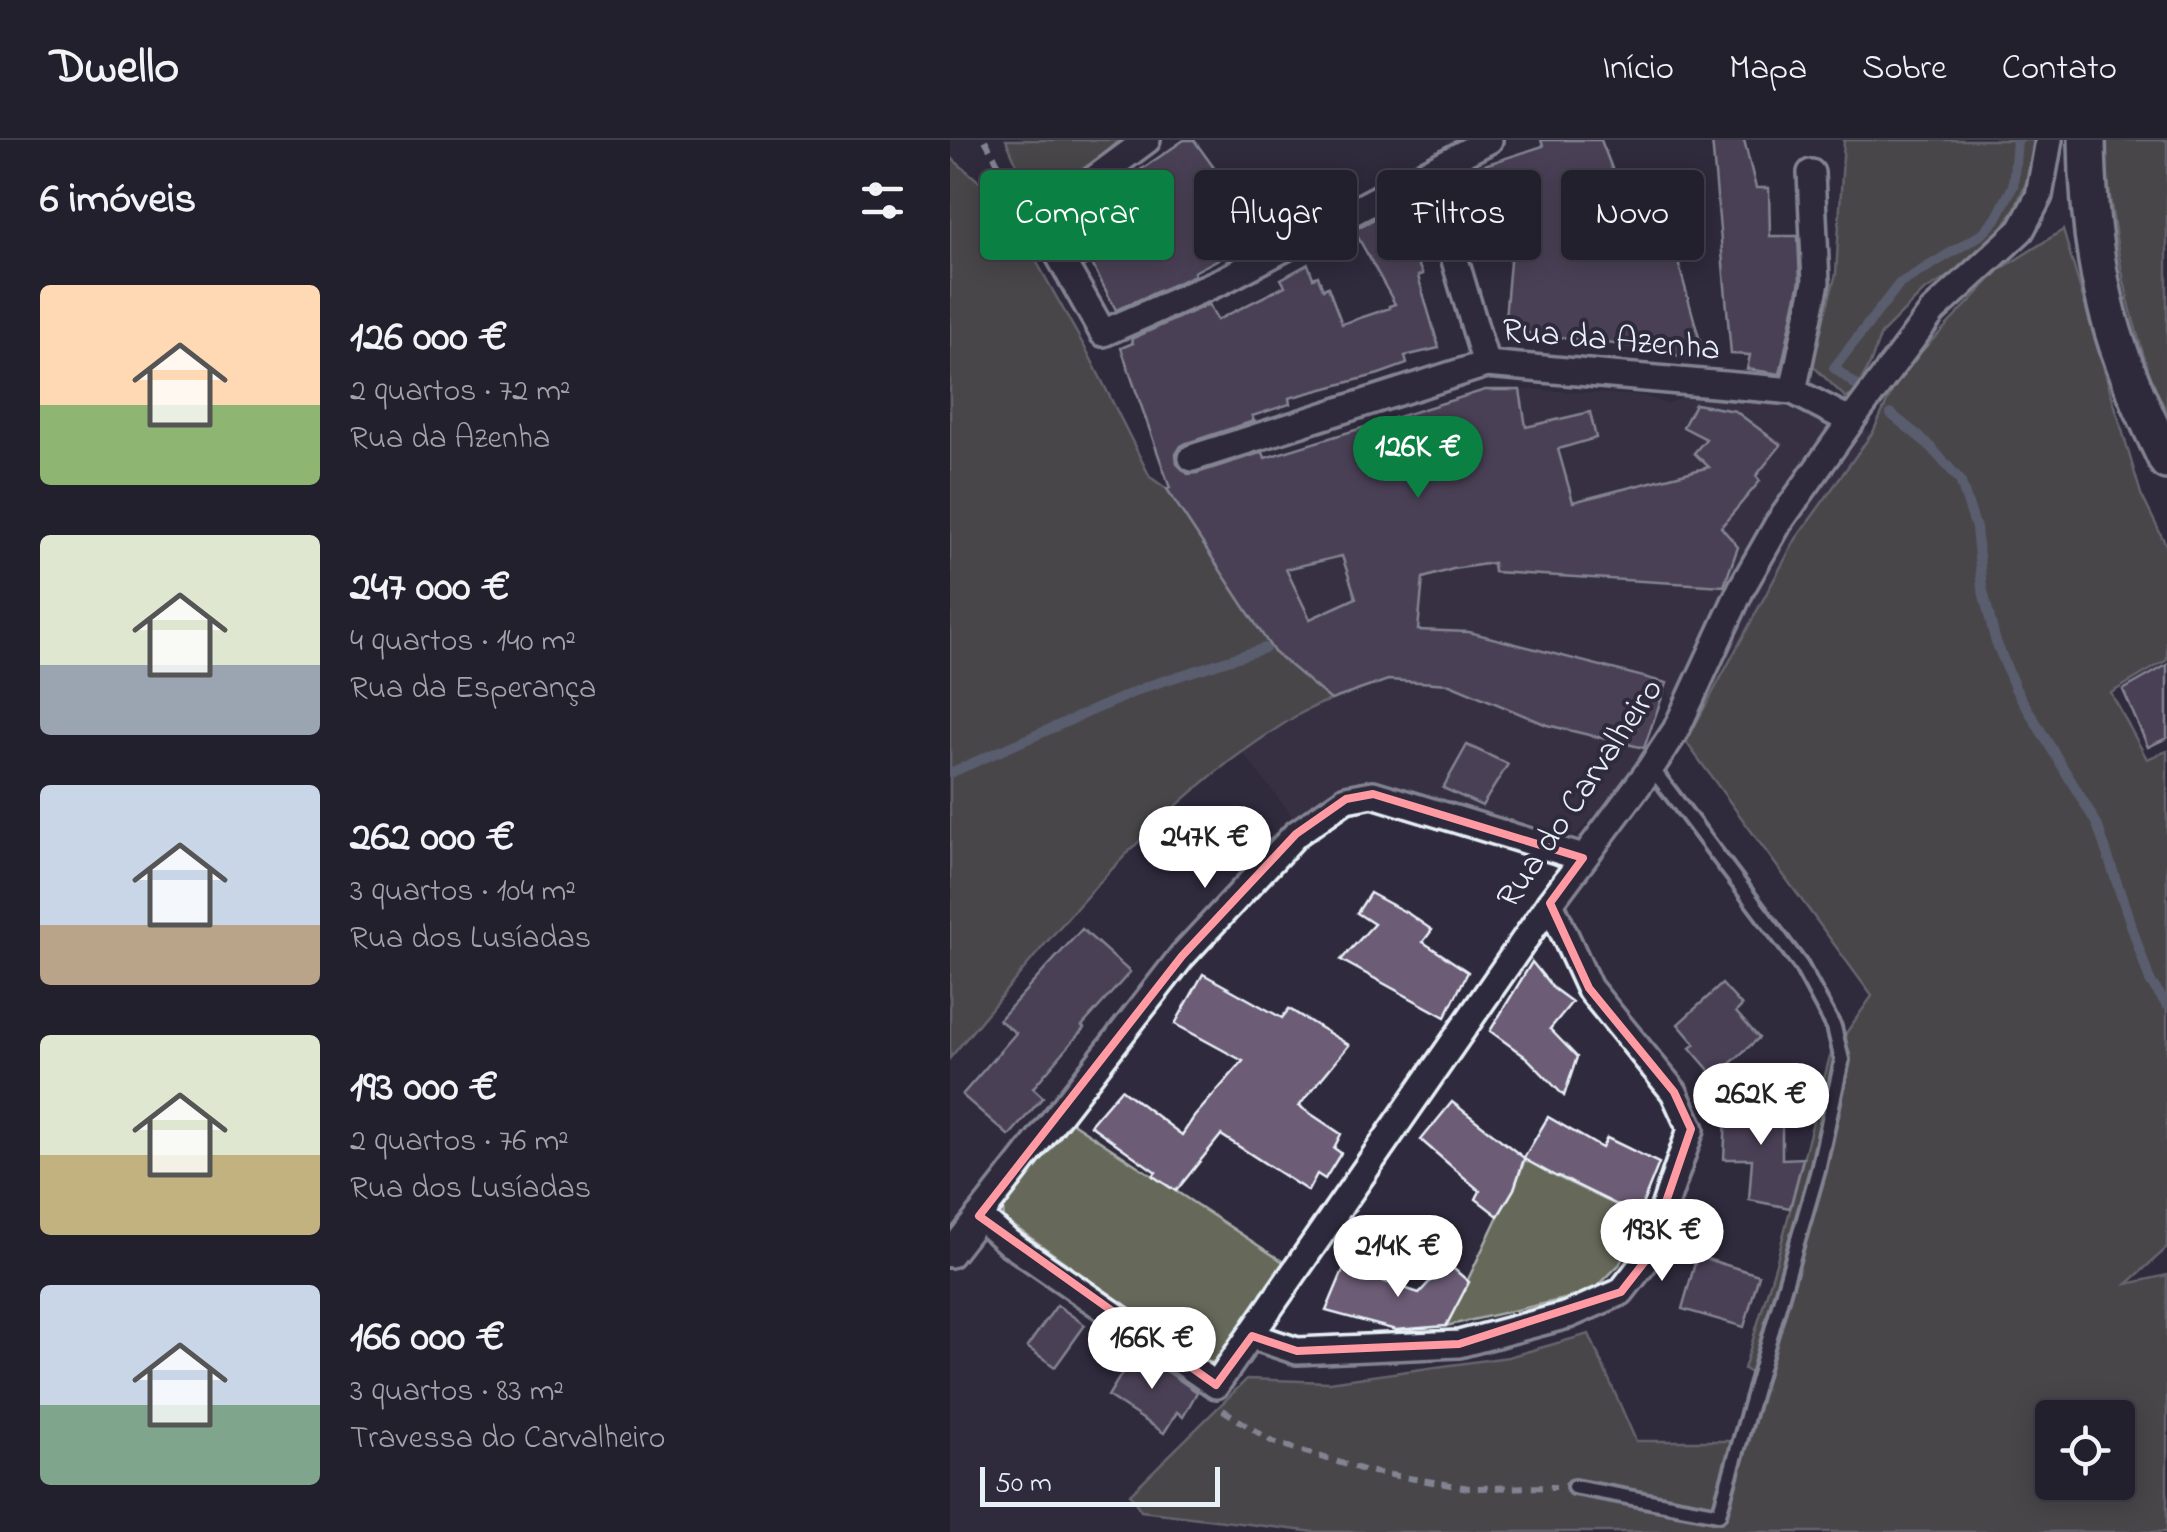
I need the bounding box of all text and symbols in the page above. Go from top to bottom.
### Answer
text: Dwello [50,34,179,104]
text: Início [1602,44,1674,95]
text: Mapa [1729,44,1807,95]
text: Sobre [1862,44,1947,95]
text: Contato [2002,44,2117,95]
text: 6 imóveis [40,170,196,231]
chip: Comprar [980,170,1174,260]
chip: Alugar [1194,170,1357,260]
chip: Filtros [1377,170,1541,260]
chip: Novo [1561,170,1704,260]
icon: filters [855,173,910,228]
street label: Rua da Azenha [1500,306,1722,376]
text: 126 000 € [350,308,507,369]
icon: home [120,325,240,445]
text: 2 quartos · 72 m² [350,369,571,416]
text: Rua da Azenha [350,416,550,463]
pin: 126K € [1337,416,1499,501]
text: 126K € [1375,425,1461,472]
text: 247 000 € [350,558,510,619]
icon: home [120,575,240,695]
text: 4 quartos · 140 m² [350,619,576,666]
text: Rua da Esperança [350,666,596,713]
street label: Rua do Carvalheiro [1485,668,1677,920]
pin: 247K € [1124,806,1286,891]
text: 262 000 € [350,808,515,869]
text: 247K € [1161,815,1249,862]
icon: home [120,825,240,945]
text: 3 quartos · 104 m² [350,869,576,916]
text: Rua dos Lusíadas [350,916,591,963]
text: 193 000 € [350,1058,498,1119]
pin: 262K € [1680,1063,1842,1148]
text: 262K € [1715,1072,1807,1119]
icon: home [120,1075,240,1195]
text: 2 quartos · 76 m² [350,1119,569,1166]
text: Rua dos Lusíadas [350,1166,591,1213]
pin: 193K € [1581,1199,1743,1284]
text: 193K € [1623,1208,1701,1255]
pin: 214K € [1317,1215,1479,1300]
text: 214K € [1355,1224,1441,1271]
pin: 166K € [1071,1307,1233,1392]
text: 166 000 € [350,1308,505,1369]
text: 166K € [1110,1316,1194,1363]
icon: home [120,1325,240,1445]
text: 3 quartos · 83 m² [350,1369,564,1416]
map controls [2035,1400,2135,1500]
button: locate [2035,1400,2135,1500]
text: Travessa do Carvalheiro [350,1416,665,1463]
scale bar [980,1462,1220,1506]
text: 50 m [995,1464,1052,1505]

